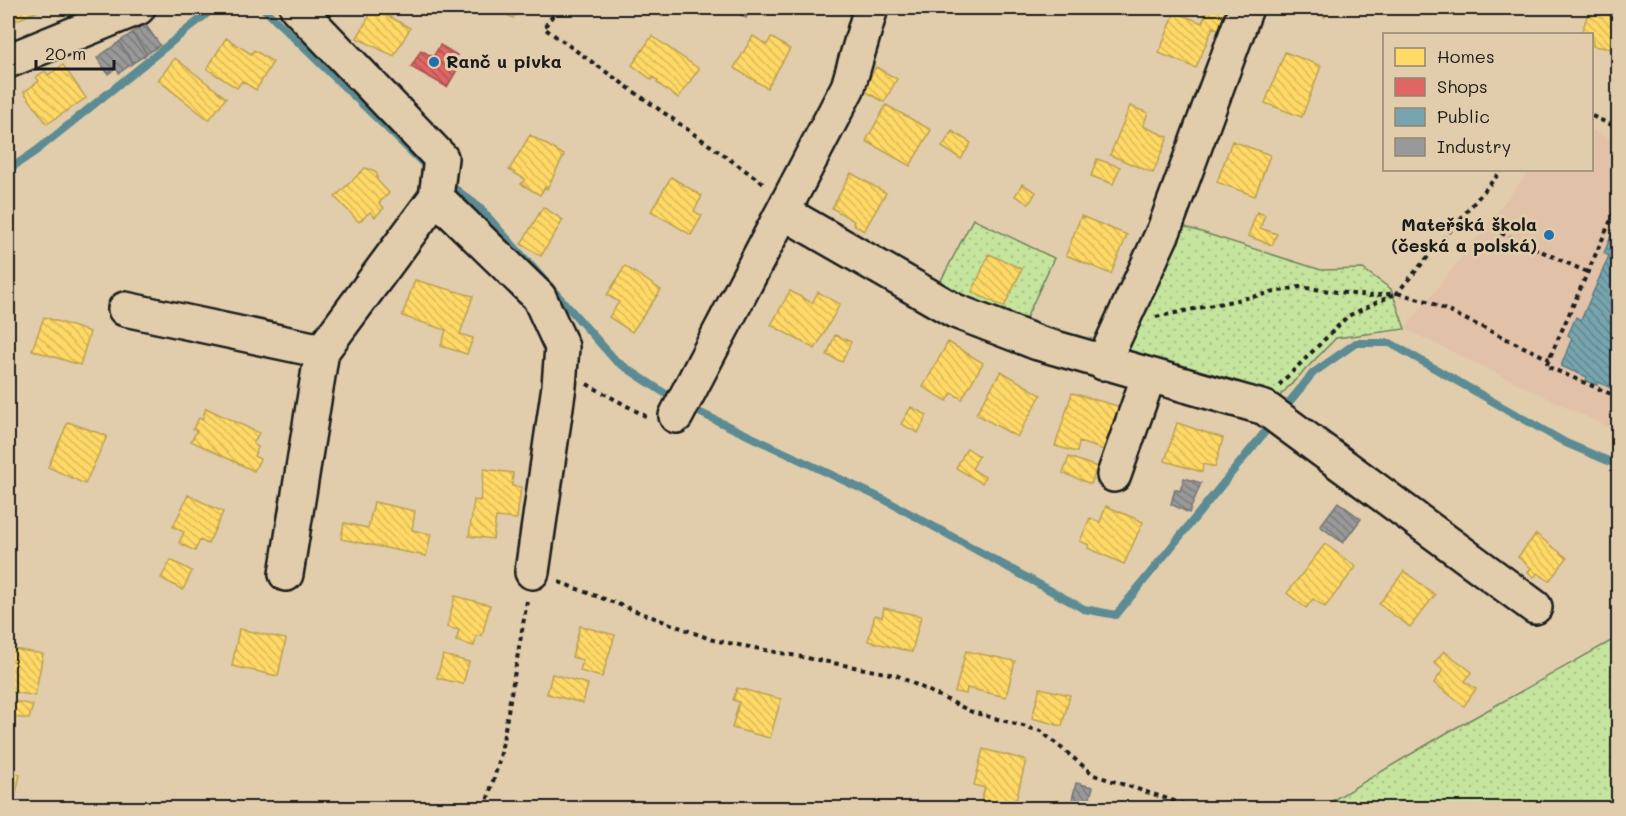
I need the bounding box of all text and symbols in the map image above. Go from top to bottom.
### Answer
scale bar [36,33,114,71]
legend [1383,33,1593,171]
text: 20 m [45,41,86,65]
text: Homes [1437,44,1495,68]
place label: Ranč u pivka [446,49,562,73]
marker: Ranč u pivka [427,55,441,69]
text: Shops [1437,74,1488,98]
text: Public [1437,104,1490,128]
text: Industry [1437,134,1511,158]
place label: Mateřská škola (česká a polská) [1391,212,1537,257]
marker: Mateřská škola (česká a polská) [1542,228,1556,242]

